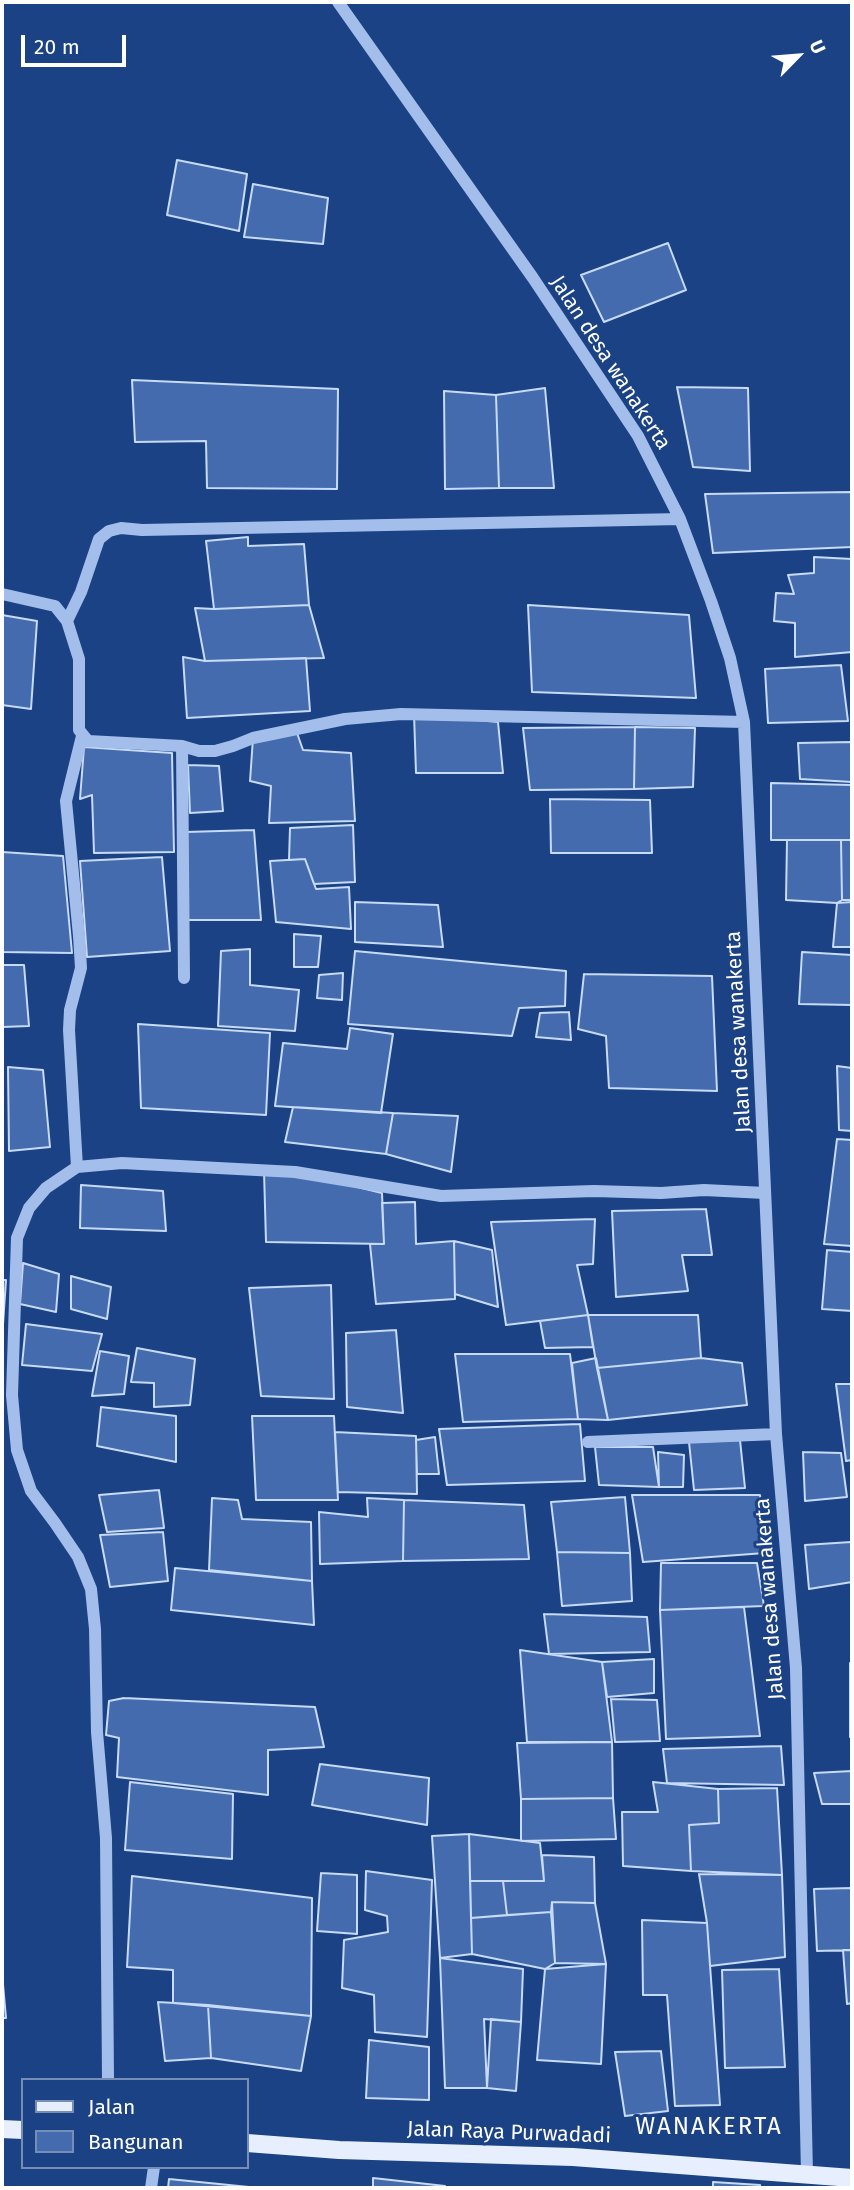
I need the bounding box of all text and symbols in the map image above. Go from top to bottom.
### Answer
scale bar [24,21,130,65]
north arrow [763,21,833,91]
text: 20 m [34,34,80,60]
text: U [804,36,831,57]
street label: Jalan desa wanakerta [544,271,676,455]
street label: Jalan desa wanakerta [721,930,757,1134]
street label: Jalan desa wanakerta [750,1497,790,1701]
legend [21,2078,248,2169]
text: Jalan [88,2094,135,2120]
district label: WANAKERTA [636,2113,782,2141]
street label: Jalan Raya Purwadadi [407,2117,611,2149]
text: Bangunan [88,2129,183,2155]

